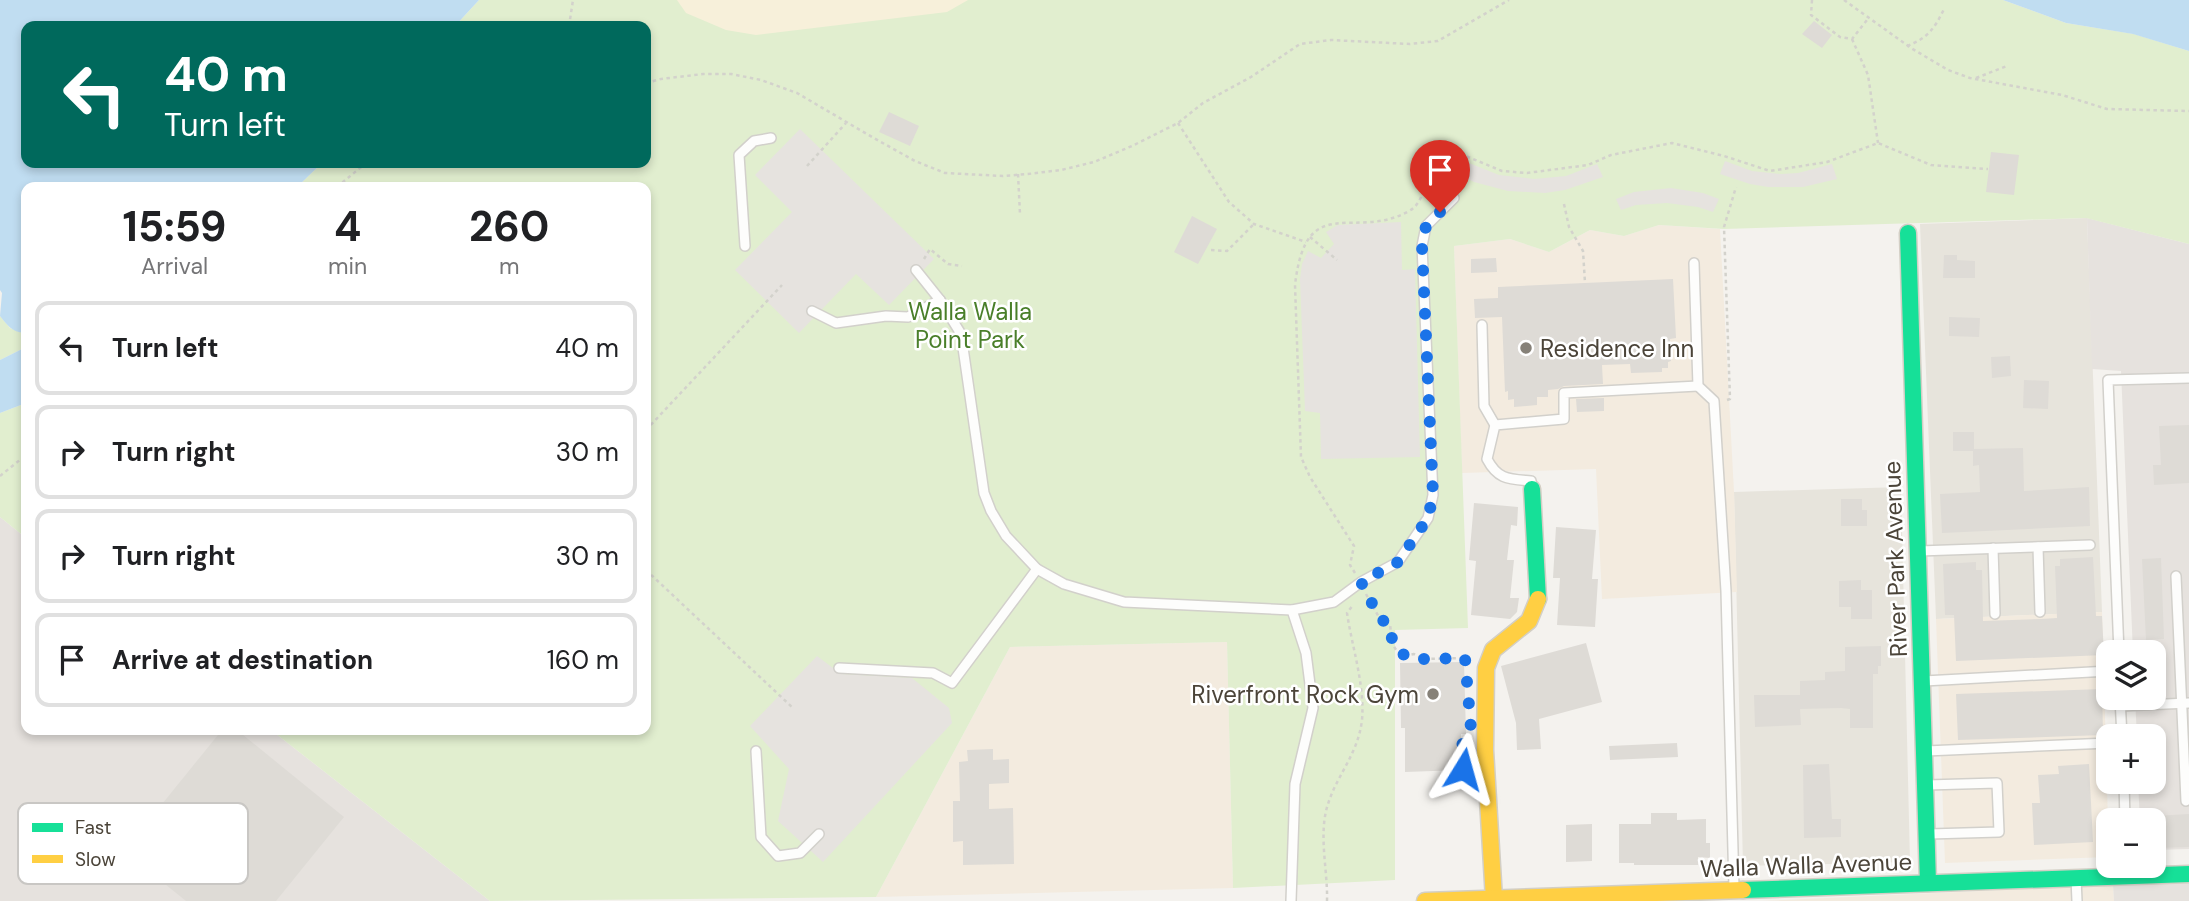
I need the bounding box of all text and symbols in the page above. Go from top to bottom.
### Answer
text: 40 m [164,42,288,106]
icon: left [49,49,140,140]
text: Turn left [164,104,286,146]
pin [1410,140,1470,212]
icon: arrive [1421,151,1459,189]
text: 15:59 [123,199,227,254]
text: 4 [334,199,361,254]
text: 260 [469,199,549,254]
text: Arrival [141,251,208,281]
text: min [328,251,367,281]
text: m [499,251,519,281]
park label: Walla Walla Point Park [908,296,1032,355]
icon: left [53,329,91,367]
text: Turn left [112,331,219,365]
text: 40 m [555,331,619,365]
place label: Residence Inn [1540,333,1694,364]
marker: Residence Inn [1518,340,1534,356]
icon: right [53,433,91,471]
text: Turn right [112,435,236,469]
text: 30 m [556,435,619,469]
street label: River Park Avenue [1876,460,1914,658]
icon: right [53,537,91,575]
text: Turn right [112,539,236,573]
text: 30 m [556,539,619,573]
map controls [2096,640,2166,878]
button: layers [2096,640,2166,710]
icon: arrive [53,641,91,679]
text: Arrive at destination [112,643,373,677]
text: 160 m [547,643,619,677]
place label: Riverfront Rock Gym [1191,679,1419,710]
marker: Riverfront Rock Gym [1425,686,1441,702]
button: + [2096,724,2166,794]
position arrow [1426,732,1500,806]
legend [18,803,248,884]
button: − [2096,808,2166,878]
text: Fast [75,815,111,840]
street label: Walla Walla Avenue [1699,846,1913,884]
text: Slow [75,847,116,872]

